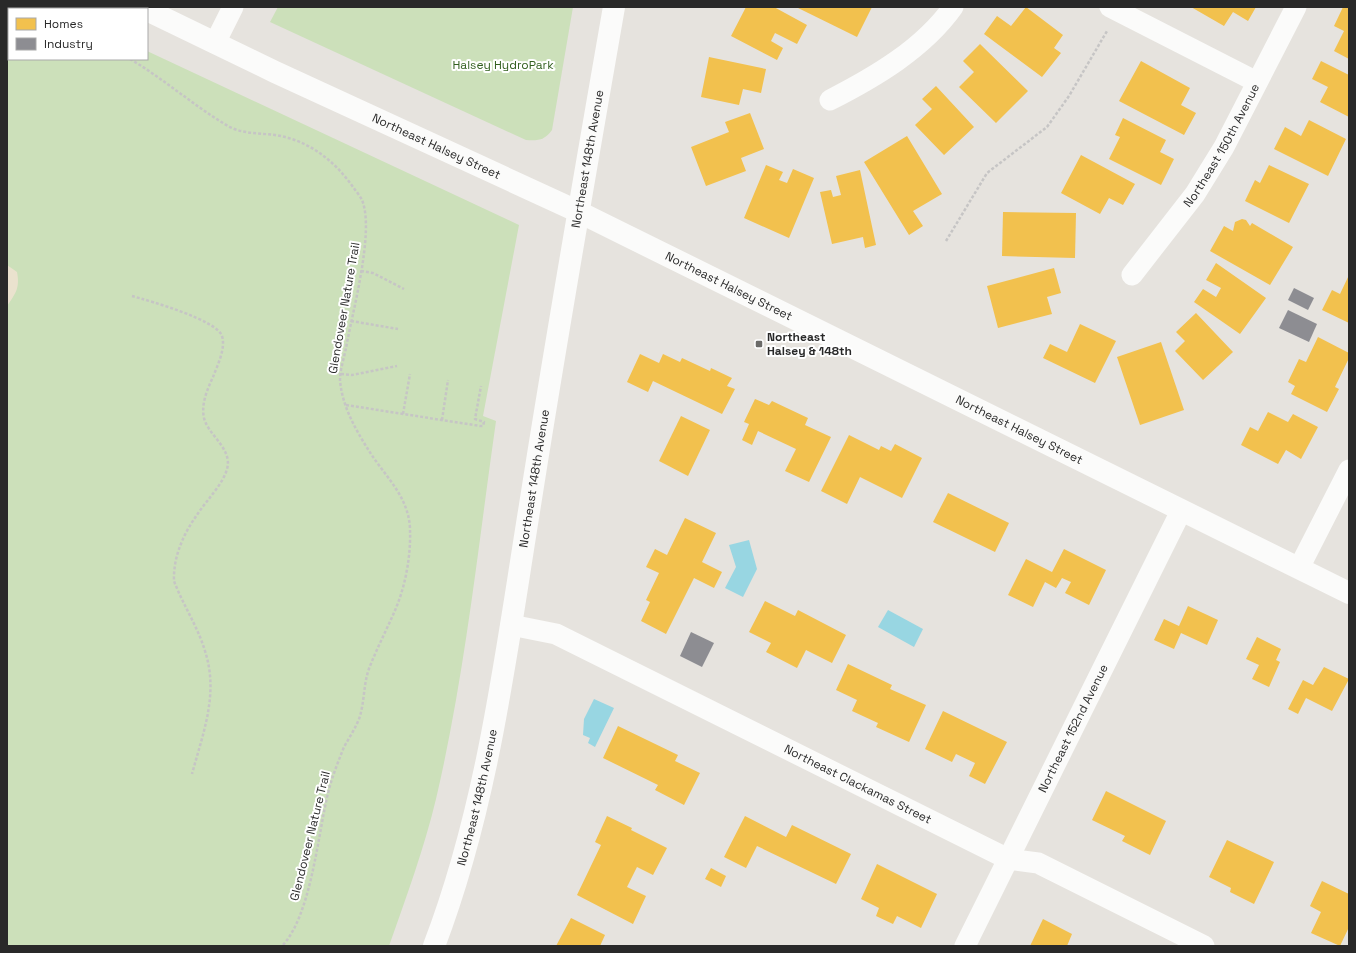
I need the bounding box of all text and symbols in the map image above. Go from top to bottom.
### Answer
legend [8,8,148,60]
text: Homes [44,16,83,32]
text: Industry [44,36,93,52]
park label: Halsey HydroPark [452,57,554,73]
street label: Northeast 150th Avenue [1180,81,1263,210]
street label: Northeast 148th Avenue [568,89,607,229]
street label: Northeast Halsey Street [370,110,503,183]
street label: Glendoveer Nature Trail [325,241,363,375]
street label: Northeast Halsey Street [663,248,795,324]
place label: Northeast Halsey & 148th [767,329,852,359]
marker: Northeast Halsey & 148th [754,339,764,349]
street label: Northeast Halsey Street [953,392,1085,468]
street label: Northeast 148th Avenue [515,408,553,549]
street label: Northeast 152nd Avenue [1034,661,1112,795]
street label: Northeast 148th Avenue [453,728,501,868]
street label: Northeast Clackamas Street [781,741,934,828]
street label: Glendoveer Nature Trail [286,770,334,902]

